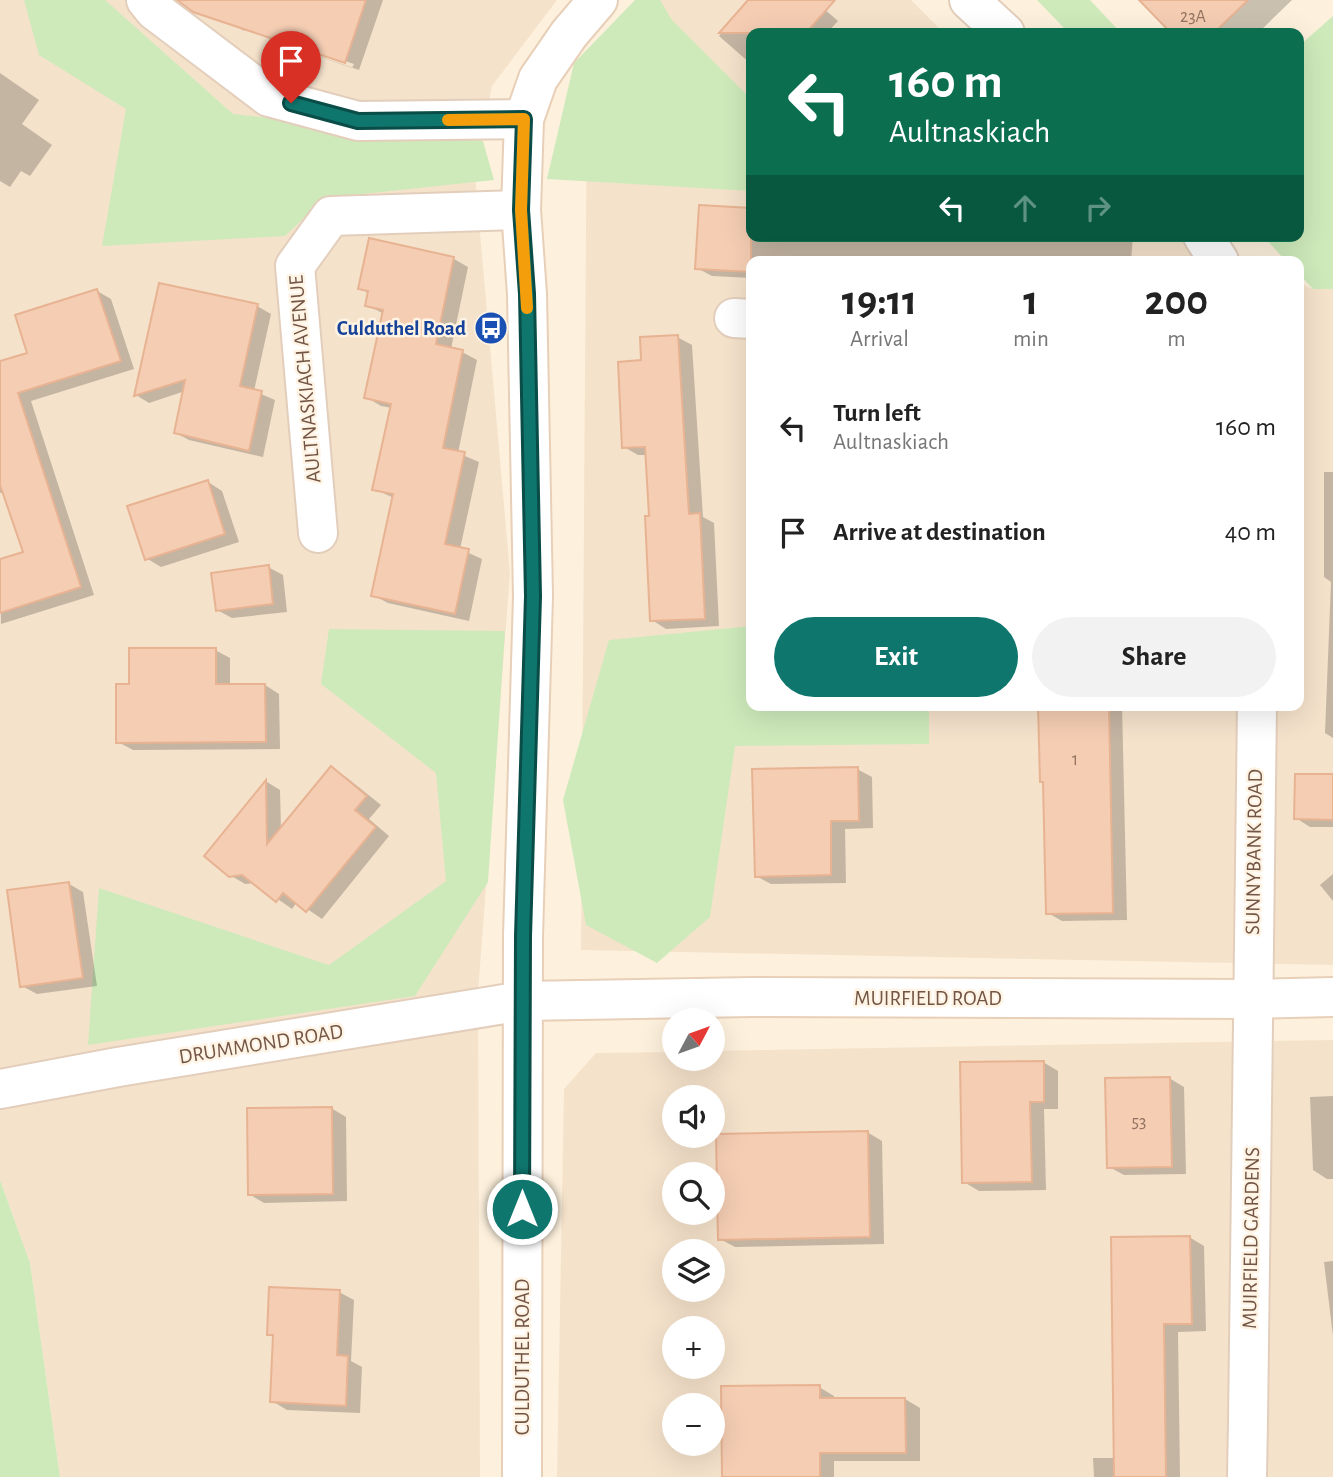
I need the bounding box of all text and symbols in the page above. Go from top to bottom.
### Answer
house number: 23A [1180,8,1207,26]
pin [261,31,321,103]
icon: arrive [272,42,310,80]
icon: left [774,56,865,147]
text: 160 m [889,58,1003,107]
text: Aultnaskiach [889,116,1050,148]
icon: left [933,189,971,227]
icon: ahead [1006,189,1044,227]
icon: right [1079,189,1117,227]
street label: AULTNASKIACH AVENUE [285,274,325,484]
text: 19:11 [842,280,917,322]
text: 1 [1023,280,1038,322]
text: 200 [1145,280,1208,322]
bus stop icon: Culduthel Road [472,309,510,347]
place label: Culduthel Road [337,318,466,339]
text: Arrival [850,328,909,351]
text: min [1013,328,1049,351]
text: m [1167,328,1186,351]
text: Turn left [833,400,921,426]
icon: left [774,409,812,447]
text: 160 m [1216,414,1276,440]
text: Aultnaskiach [833,431,949,454]
icon: arrive [774,514,812,552]
text: Arrive at destination [833,519,1046,545]
text: 40 m [1225,519,1276,545]
button: Exit [774,617,1018,697]
button: Share [1032,617,1276,697]
house number: 1 [1072,751,1078,769]
street label: SUNNYBANK ROAD [1242,769,1266,935]
street label: MUIRFIELD ROAD [854,988,1002,1009]
north arrow [662,1008,724,1071]
map controls [662,1008,725,1456]
street label: DRUMMOND ROAD [177,1021,345,1067]
button: sound [662,1085,725,1148]
house number: 53 [1132,1113,1146,1131]
street label: MUIRFIELD GARDENS [1239,1147,1263,1329]
button: search [662,1162,725,1225]
position arrow [485,1172,559,1246]
button: layers [662,1239,725,1302]
street label: CULDUTHEL ROAD [512,1279,533,1435]
button: + [662,1316,725,1379]
button: − [662,1393,725,1456]

